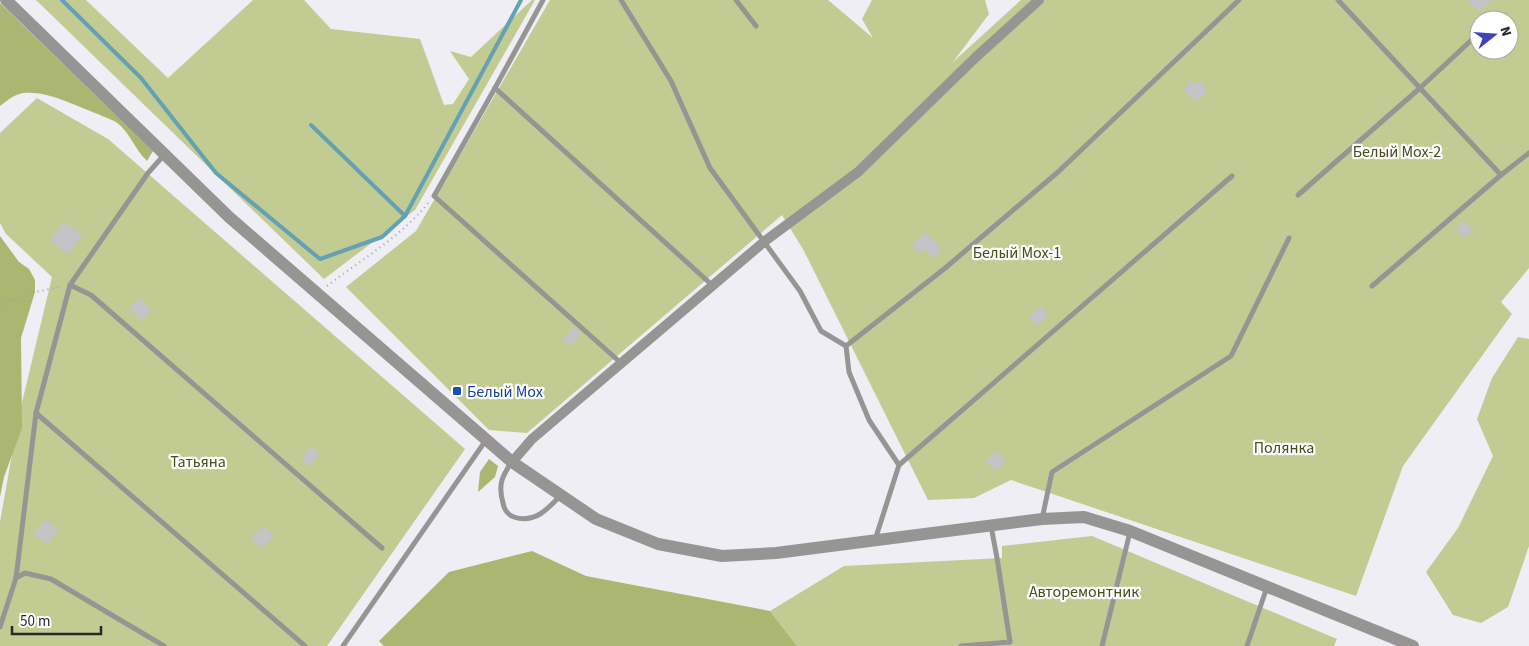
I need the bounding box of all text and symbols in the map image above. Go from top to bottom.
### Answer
north arrow [1469,10,1519,60]
text: N [1495,24,1516,39]
park label: Белый Мох-2 [1353,141,1441,163]
park label: Белый Мох-1 [973,242,1061,264]
place label: Белый Мох [467,381,543,403]
marker: Белый Мох [451,385,463,397]
park label: Полянка [1254,437,1314,459]
park label: Татьяна [170,451,226,473]
park label: Авторемонтник [1029,581,1139,603]
scale bar [12,604,101,636]
text: 50 m [20,611,50,632]

